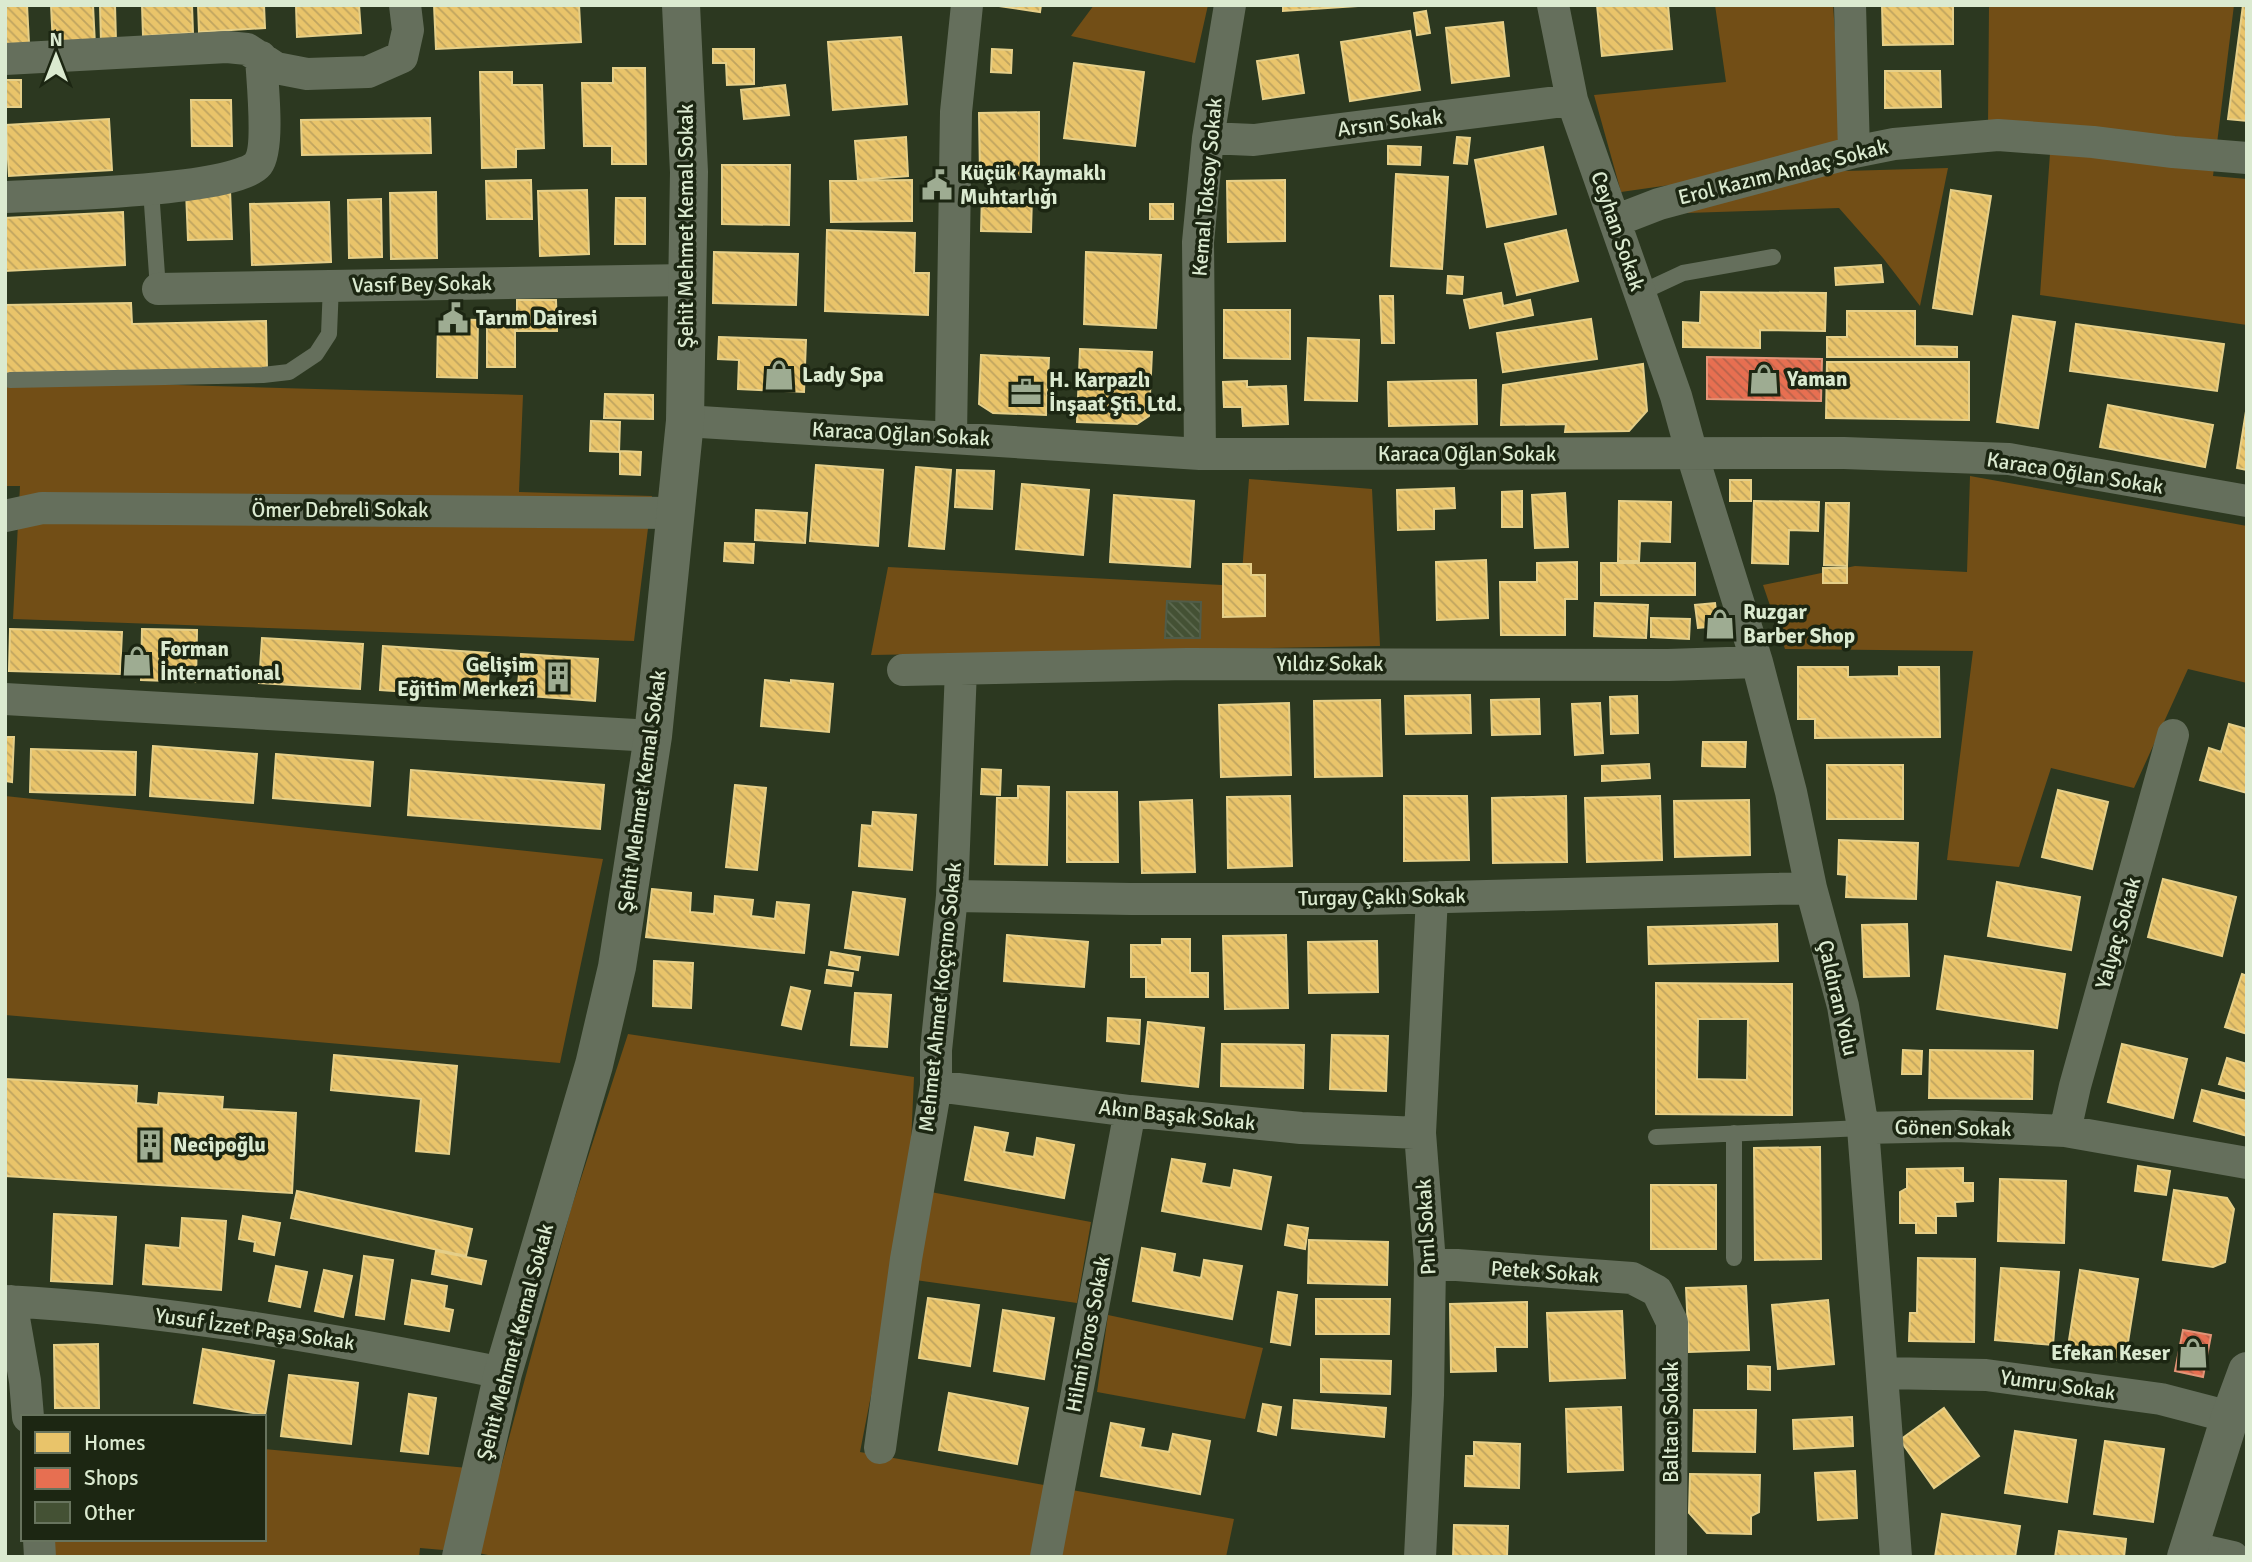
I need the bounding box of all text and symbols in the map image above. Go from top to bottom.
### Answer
north arrow [21,21,91,91]
text: N [49,28,63,52]
street label: Kemal Toksoy Sokak [1186,96,1228,277]
street label: Şehit Mehmet Kemal Sokak [673,103,699,348]
street label: Arsın Sokak [1336,104,1445,142]
street label: Erol Kazım Andaç Sokak [1675,133,1891,211]
place label: Küçük Kaymaklı Muhtarlığı [960,160,1106,210]
public building icon: Küçük Kaymaklı Muhtarlığı [920,168,954,202]
street label: Ceyhan Sokak [1585,168,1651,295]
street label: Vasıf Bey Sokak [352,270,493,298]
public building icon: Tarım Dairesi [436,301,470,335]
place label: Tarım Dairesi [476,305,598,331]
shop icon: Lady Spa [762,358,796,392]
place label: Lady Spa [802,362,884,388]
shop icon: Yaman [1747,362,1781,396]
place label: Yaman [1786,366,1847,392]
place label: H. Karpazlı İnşaat Şti. Ltd. [1049,367,1182,417]
office icon: H. Karpazlı İnşaat Şti. Ltd. [1009,375,1043,409]
street label: Karaca Oğlan Sokak [811,416,991,452]
street label: Karaca Oğlan Sokak [1378,441,1557,467]
street label: Karaca Oğlan Sokak [1985,446,2166,500]
street label: Ömer Debreli Sokak [251,497,429,523]
place label: Ruzgar Barber Shop [1743,599,1855,649]
shop icon: Ruzgar Barber Shop [1703,607,1737,641]
place label: Forman İnternational [160,636,281,686]
shop icon: Forman İnternational [120,644,154,678]
street label: Yıldız Sokak [1277,651,1384,677]
place label: Gelişim Eğitim Merkezi [397,652,535,702]
building icon: Gelişim Eğitim Merkezi [541,660,575,694]
street label: Şehit Mehmet Kemal Sokak [612,668,672,914]
street label: Mehmet Ahmet Koççıno Sokak [913,860,967,1133]
street label: Yalyaç Sokak [2090,874,2146,992]
street label: Turgay Çaklı Sokak [1298,883,1466,911]
street label: Çaldıran Yolu [1812,938,1864,1058]
street label: Akın Başak Sokak [1097,1094,1257,1136]
street label: Gönen Sokak [1894,1114,2012,1142]
building icon: Necipoğlu [133,1128,167,1162]
place label: Necipoğlu [173,1132,266,1158]
street label: Pırıl Sokak [1410,1178,1442,1276]
street label: Şehit Mehmet Kemal Sokak [471,1220,559,1463]
street label: Hilmi Toros Sokak [1060,1253,1116,1414]
street label: Petek Sokak [1490,1255,1601,1289]
street label: Yusuf İzzet Paşa Sokak [153,1302,357,1356]
shop icon: Efekan Keser [2176,1336,2210,1370]
place label: Efekan Keser [2051,1340,2171,1366]
street label: Baltacı Sokak [1658,1361,1684,1483]
street label: Yumru Sokak [1999,1364,2118,1406]
legend [21,1415,266,1541]
text: Homes [84,1430,146,1456]
text: Shops [84,1465,138,1491]
text: Other [84,1500,135,1526]

